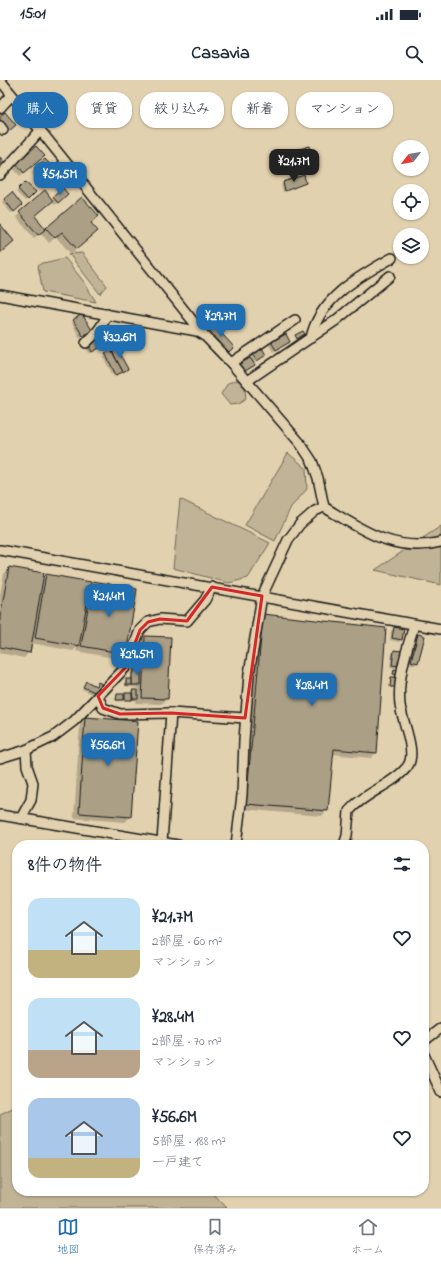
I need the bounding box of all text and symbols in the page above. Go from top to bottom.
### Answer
text: 15:01 [20,3,46,25]
text: Casavia [191,41,250,67]
icon: back [16,43,38,65]
icon: search [403,43,425,65]
chip: 購入 [12,92,68,128]
chip: 賃貸 [76,92,132,128]
chip: 絞り込み [140,92,224,128]
chip: 新着 [232,92,288,128]
chip: マンション [296,92,393,128]
north arrow [393,140,429,176]
map controls [393,140,429,264]
pin: ¥21.7M [261,149,327,183]
text: ¥21.7M [278,152,310,171]
pin: ¥51.5M [27,162,93,196]
text: ¥51.5M [43,165,77,184]
button: locate [393,184,429,220]
button: layers [393,228,429,264]
pin: ¥29.7M [188,304,254,338]
text: ¥29.7M [205,307,237,326]
pin: ¥32.6M [87,325,153,359]
text: ¥32.6M [103,328,137,347]
pin: ¥21.4M [76,584,142,618]
text: ¥21.4M [93,587,125,606]
pin: ¥29.5M [104,642,170,676]
text: ¥29.5M [120,645,154,664]
pin: ¥28.4M [279,673,345,707]
text: ¥28.4M [296,676,328,695]
pin: ¥56.6M [75,733,141,767]
text: ¥56.6M [91,736,125,755]
text: 8件の物件 [28,853,102,878]
icon: filters [391,853,413,875]
text: ¥21.7M [152,905,193,930]
icon: home [60,914,108,962]
icon: heart [391,927,413,949]
text: 2部屋 · 60 m² [152,932,222,951]
text: マンション [152,953,216,972]
text: ¥28.4M [152,1005,194,1030]
icon: home [60,1014,108,1062]
icon: heart [391,1027,413,1049]
text: 2部屋 · 70 m² [152,1032,222,1051]
text: マンション [152,1053,216,1072]
text: ¥56.6M [152,1105,197,1130]
icon: home [60,1114,108,1162]
icon: heart [391,1127,413,1149]
text: 5部屋 · 188 m² [152,1132,226,1151]
text: 一戸建て [152,1153,204,1172]
tab: 地図 [57,1216,79,1258]
tab: 保存済み [193,1216,237,1258]
tab: ホーム [351,1216,384,1258]

